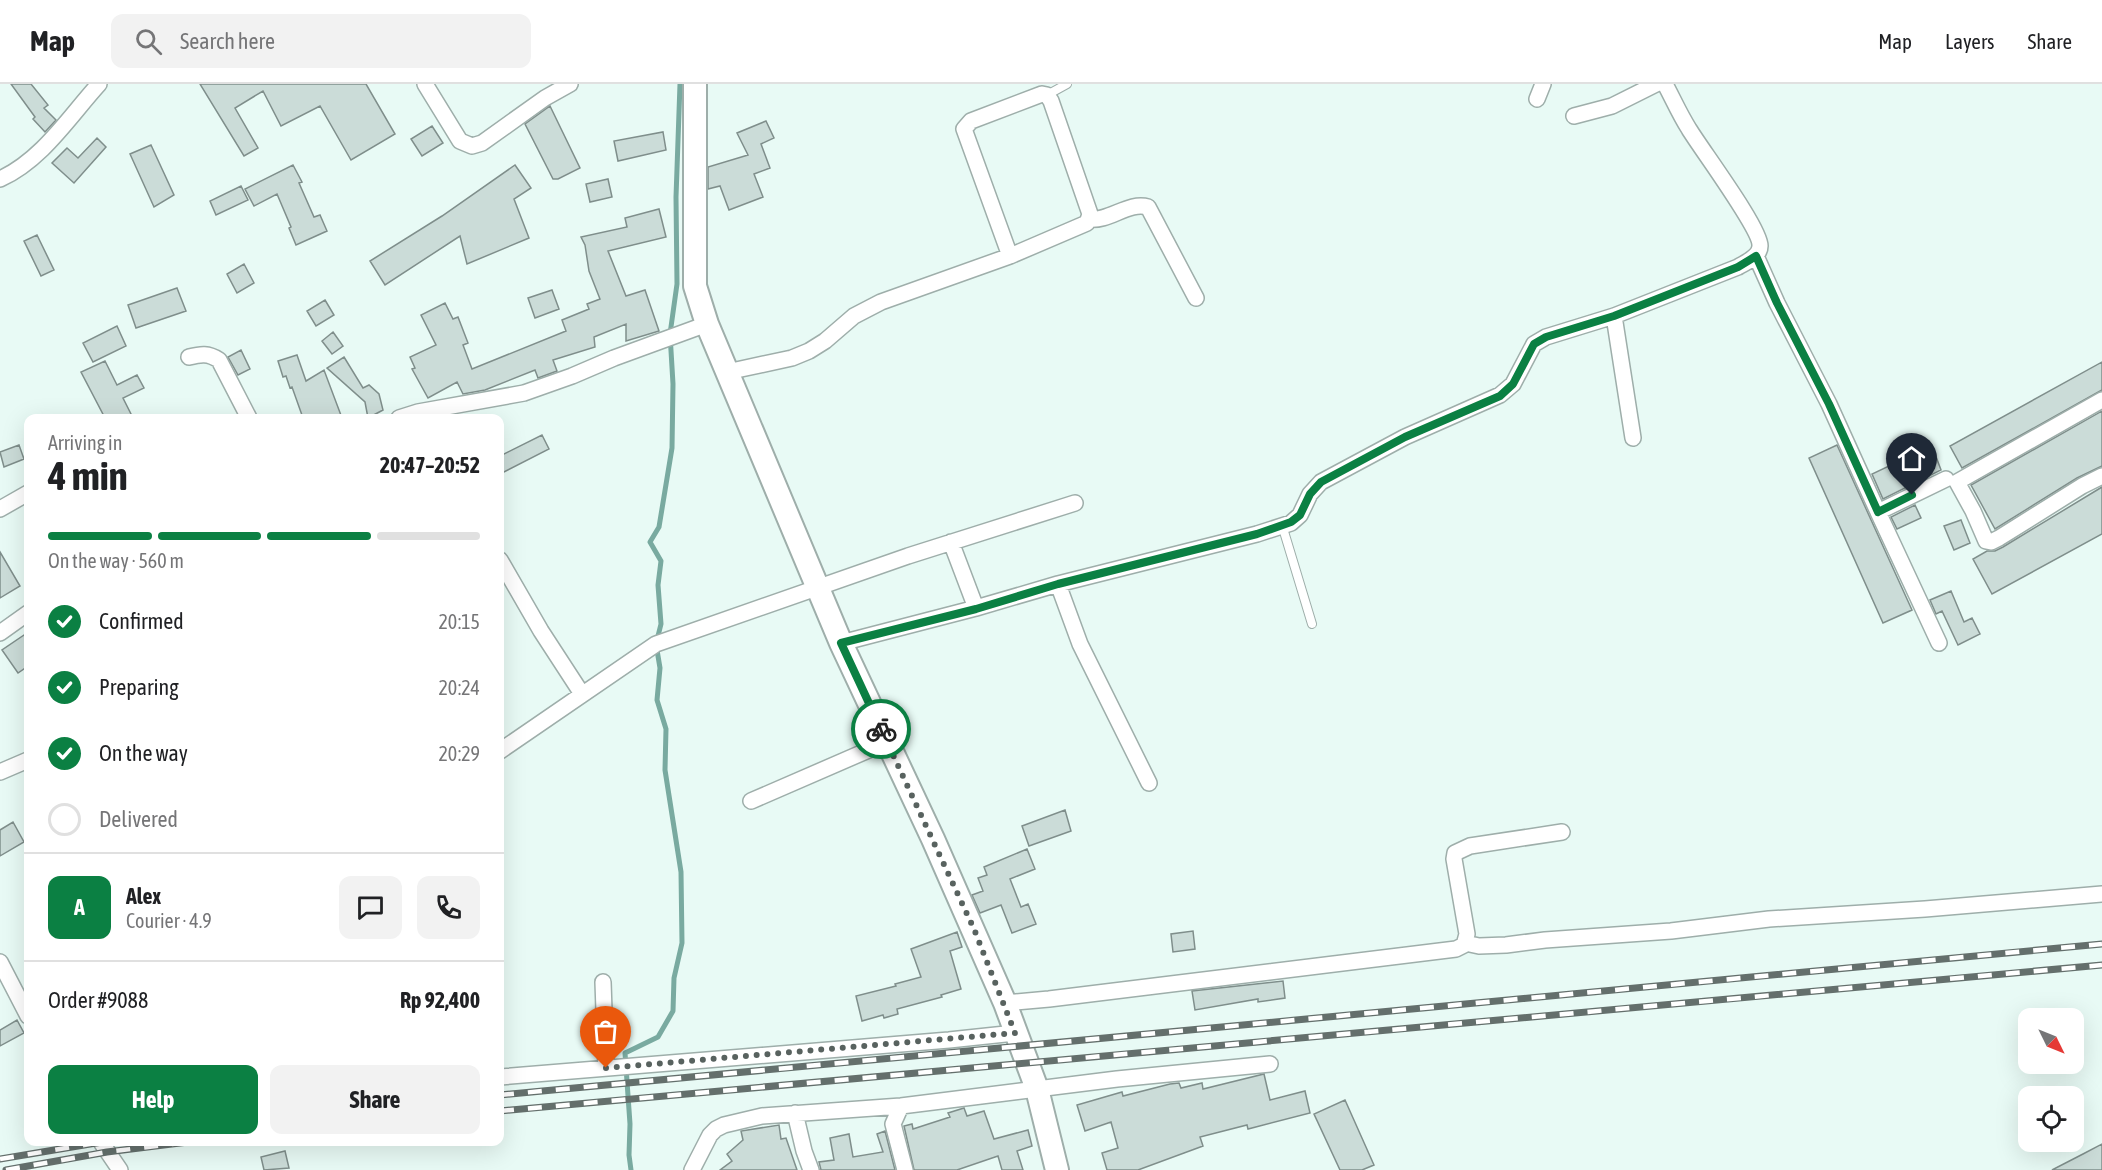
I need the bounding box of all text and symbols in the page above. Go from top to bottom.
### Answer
search box [111,14,531,68]
text: Map [30,25,75,57]
icon: search [132,25,165,58]
text: Search here [180,28,275,54]
text: Map [1878,29,1912,53]
text: Layers [1945,29,1995,53]
text: Share [2028,29,2072,53]
text: Arriving in [48,431,122,454]
pin [1886,433,1937,495]
icon: home [1895,442,1928,475]
text: 20:47–20:52 [380,452,480,478]
text: 4 min [48,454,128,498]
text: On the way · 560 m [48,549,184,572]
icon: check [48,605,81,638]
text: Confirmed [99,608,184,634]
text: 20:15 [438,610,480,633]
icon: check [48,671,81,704]
text: Preparing [99,674,179,700]
text: 20:24 [438,676,480,699]
courier [851,699,911,759]
icon: bike [865,713,898,746]
icon: check [48,737,81,770]
text: On the way [99,740,188,766]
text: 20:29 [438,742,480,765]
text: Delivered [99,806,178,832]
button: chat [339,876,402,939]
button: phone [417,876,480,939]
text: Alex [126,883,161,909]
text: A [74,894,85,920]
text: Courier · 4.9 [126,909,212,932]
text: Order #9088 [48,987,148,1013]
text: Rp 92,400 [400,987,480,1013]
pin [580,1006,631,1068]
north arrow [2018,1008,2084,1074]
map controls [2018,1008,2084,1152]
icon: bag [589,1015,622,1048]
button: Help [48,1065,258,1134]
button: Share [270,1065,480,1134]
button: locate [2018,1086,2084,1152]

